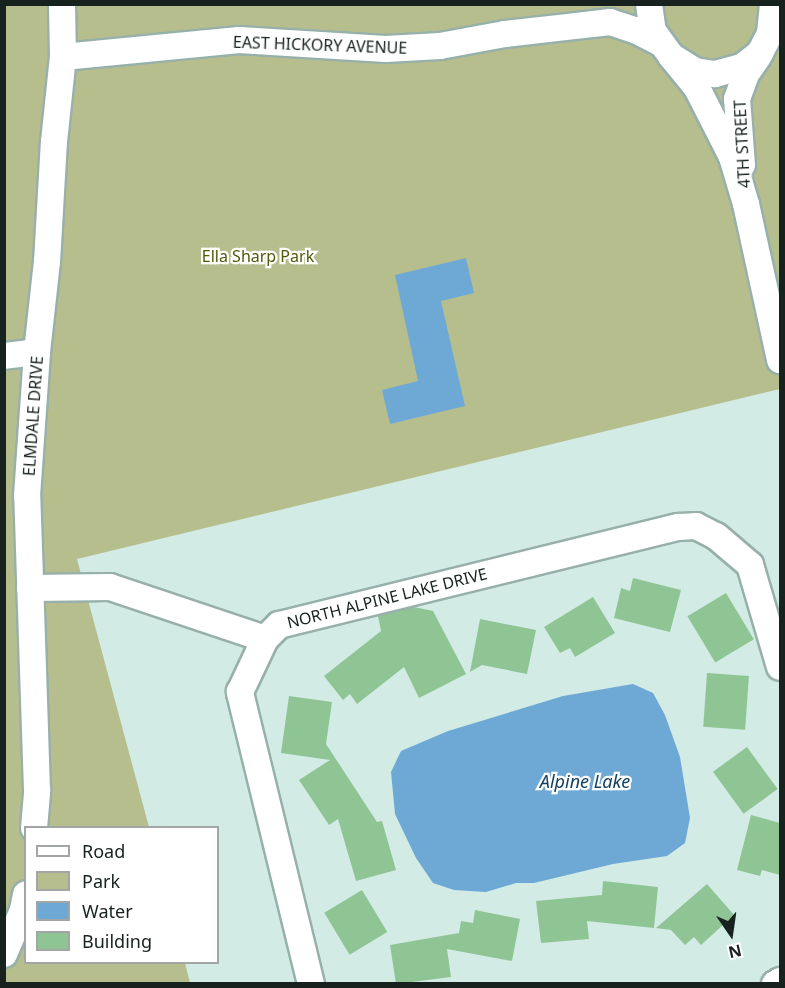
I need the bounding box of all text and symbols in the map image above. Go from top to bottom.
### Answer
street label: EAST HICKORY AVENUE [233,32,407,58]
street label: 4TH STREET [730,99,754,189]
park label: Ella Sharp Park [202,246,314,266]
street label: ELMDALE DRIVE [19,355,47,477]
street label: NORTH ALPINE LAKE DRIVE [285,564,489,632]
water label: Alpine Lake [540,770,630,792]
legend [24,826,219,964]
text: Road [82,839,125,863]
text: Park [82,869,120,893]
text: Water [82,899,133,923]
north arrow [701,904,761,964]
text: Building [82,929,152,953]
text: N [726,939,744,964]

